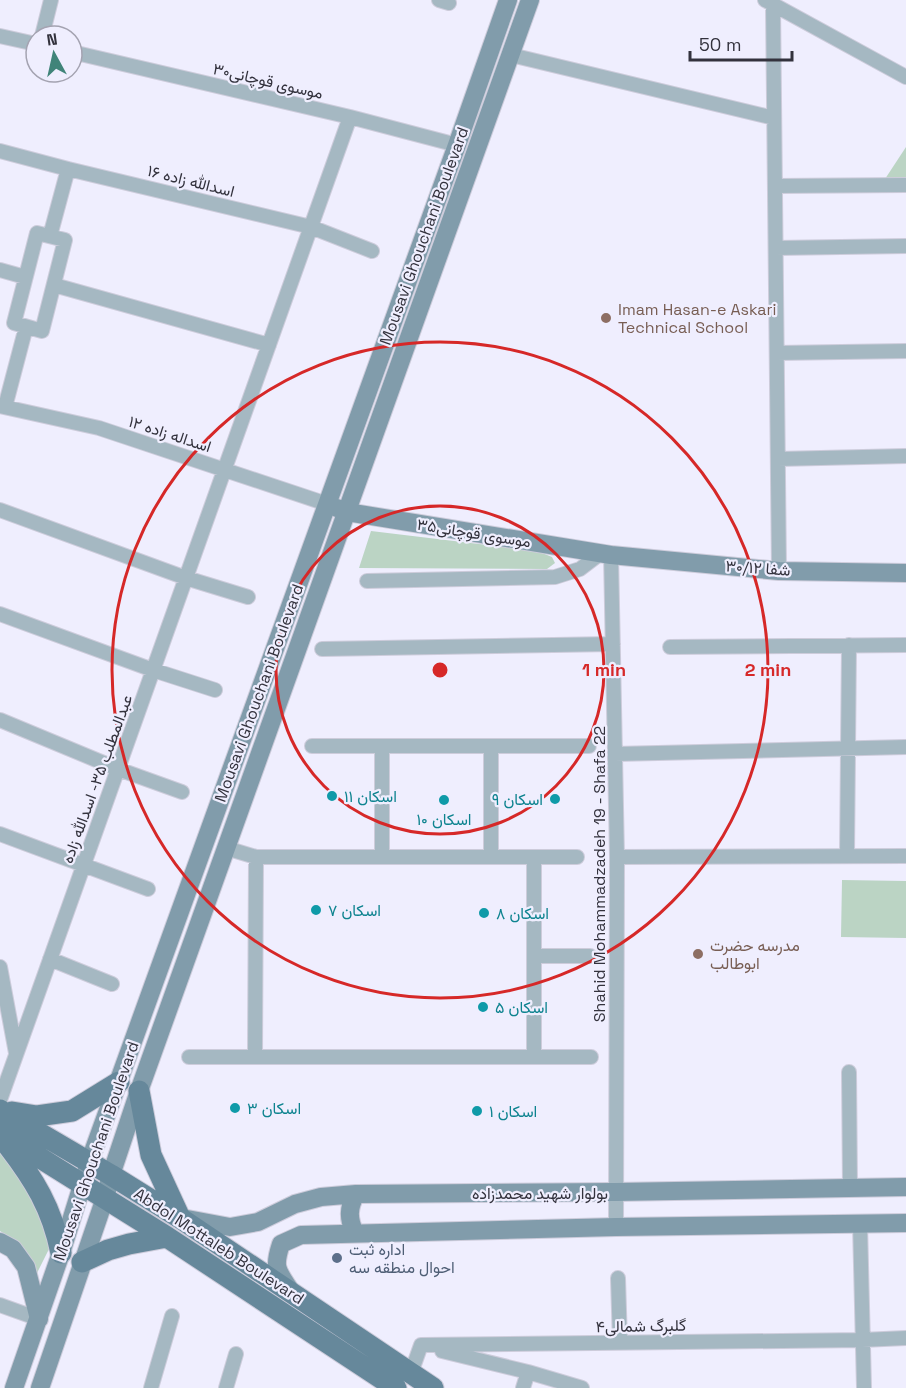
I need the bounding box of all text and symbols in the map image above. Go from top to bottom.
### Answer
north arrow [24,24,84,84]
scale bar [690,24,792,62]
text: N [45,28,59,51]
text: 50 m [699,33,741,56]
street label: موسوی قوچانی۳۰ [211,58,325,105]
street label: Mousavi Ghouchani Boulevard [375,124,473,348]
street label: اسدالله زاده ۱۶ [145,160,237,202]
place label: Imam Hasan-e Askari Technical School [618,299,776,338]
marker: Imam Hasan-e Askari Technical School [599,311,613,325]
street label: اسداله زاده ۱۲ [126,411,214,457]
street label: موسوی قوچانی۳۵ [415,514,532,553]
street label: شفا ۳۰/۱۲ [725,555,791,581]
street label: Mousavi Ghouchani Boulevard [210,581,308,805]
text: 1 min [582,658,626,681]
text: 2 min [745,658,791,681]
centre of rings [430,660,450,680]
street label: عبدالمطلب ۳۵- اسدالله زاده [57,692,137,866]
street label: Shahid Mohammadzadeh 19 - Shafa 22 [589,726,610,1022]
place label: اسکان ۱۱ [344,786,397,807]
marker: اسکان ۱۱ [325,789,339,803]
place label: اسکان ۹ [492,789,543,810]
marker: اسکان ۹ [548,792,562,806]
marker: اسکان ۱۰ [437,793,451,807]
place label: اسکان ۱۰ [416,809,472,830]
place label: اسکان ۷ [328,900,381,921]
marker: اسکان ۷ [309,903,323,917]
place label: اسکان ۸ [496,903,549,924]
marker: اسکان ۸ [477,906,491,920]
place label: مدرسه حضرت ابوطالب [710,935,800,974]
marker: مدرسه حضرت ابوطالب [691,947,705,961]
place label: اسکان ۵ [495,997,548,1018]
marker: اسکان ۵ [476,1000,490,1014]
street label: Mousavi Ghouchani Boulevard [49,1038,143,1264]
place label: اسکان ۳ [247,1098,301,1119]
marker: اسکان ۳ [228,1101,242,1115]
place label: اسکان ۱ [489,1101,537,1122]
marker: اسکان ۱ [470,1104,484,1118]
street label: Abdol Mottaleb Boulevard [130,1183,308,1309]
street label: بولوار شهید محمدزاده [472,1183,608,1204]
place label: اداره ثبت احوال منطقه سه [349,1239,455,1278]
marker: اداره ثبت احوال منطقه سه [330,1251,344,1265]
street label: گلبرگ شمالی۴ [595,1315,687,1337]

